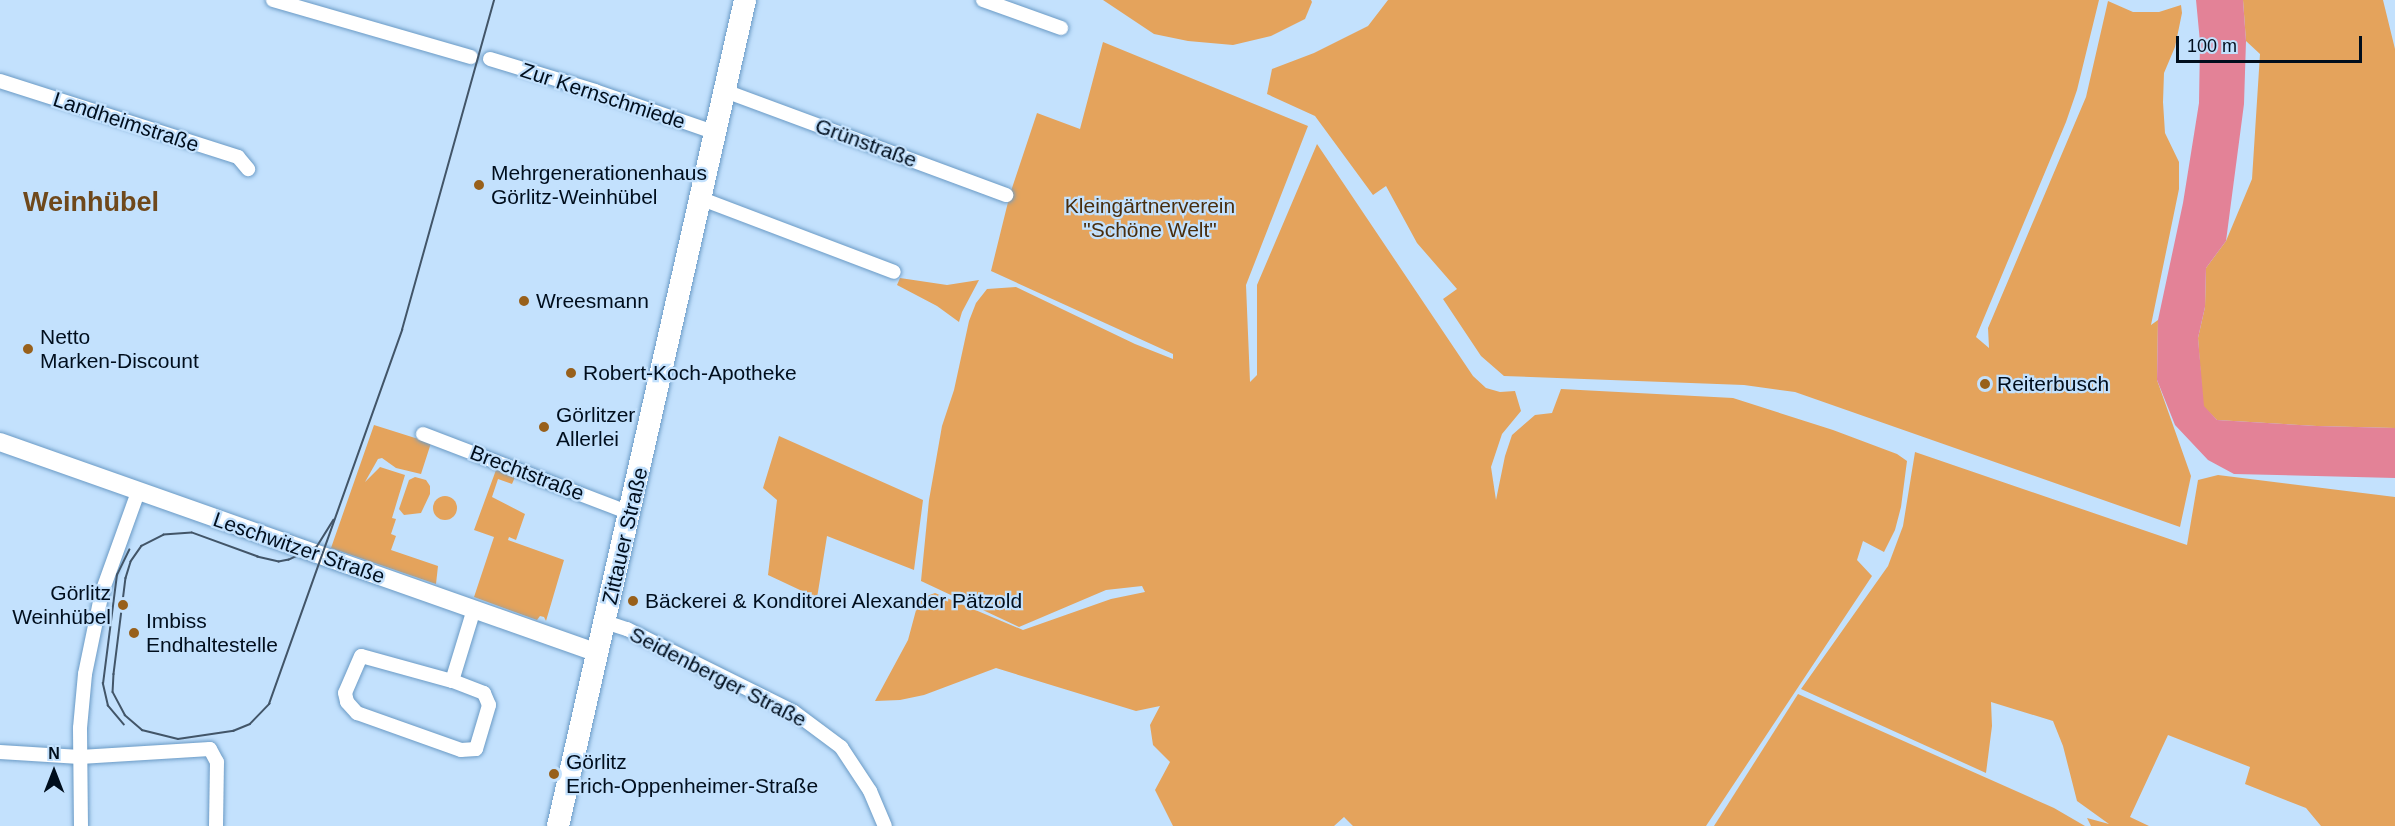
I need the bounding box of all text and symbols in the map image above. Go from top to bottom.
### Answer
scale bar [2179,24,2365,62]
text: 100 m [2187,36,2237,56]
street label: Zur Kernschmiede [518,58,688,134]
street label: Landheimstraße [50,87,202,157]
street label: Grünstraße [812,113,920,173]
place label: Mehrgenerationenhaus Görlitz-Weinhübel [491,160,707,210]
marker: Mehrgenerationenhaus Görlitz-Weinhübel [472,178,486,192]
district label: Weinhübel [23,187,159,219]
park label: Kleingärtnerverein "Schöne Welt" [1065,193,1235,243]
place label: Wreesmann [536,288,649,314]
marker: Wreesmann [517,294,531,308]
place label: Netto Marken-Discount [40,324,199,374]
marker: Netto Marken-Discount [21,342,35,356]
place label: Robert-Koch-Apotheke [583,360,797,386]
marker: Robert-Koch-Apotheke [564,366,578,380]
place label: Reiterbusch [1997,371,2109,397]
marker: Reiterbusch [1978,377,1992,391]
place label: Görlitzer Allerlei [556,402,635,452]
marker: Görlitzer Allerlei [537,420,551,434]
street label: Brechtstraße [466,440,588,506]
street label: Zittauer Straße [597,465,653,607]
street label: Leschwitzer Straße [210,507,388,589]
place label: Görlitz Weinhübel [12,580,111,630]
place label: Bäckerei & Konditorei Alexander Pätzold [645,588,1023,614]
marker: Bäckerei & Konditorei Alexander Pätzold [626,594,640,608]
marker: Görlitz Weinhübel [116,598,130,612]
place label: Imbiss Endhaltestelle [146,608,278,658]
street label: Seidenberger Straße [625,622,811,732]
marker: Imbiss Endhaltestelle [127,626,141,640]
north arrow [24,742,84,802]
text: N [48,745,60,762]
place label: Görlitz Erich-Oppenheimer-Straße [566,749,818,799]
marker: Görlitz Erich-Oppenheimer-Straße [547,767,561,781]

